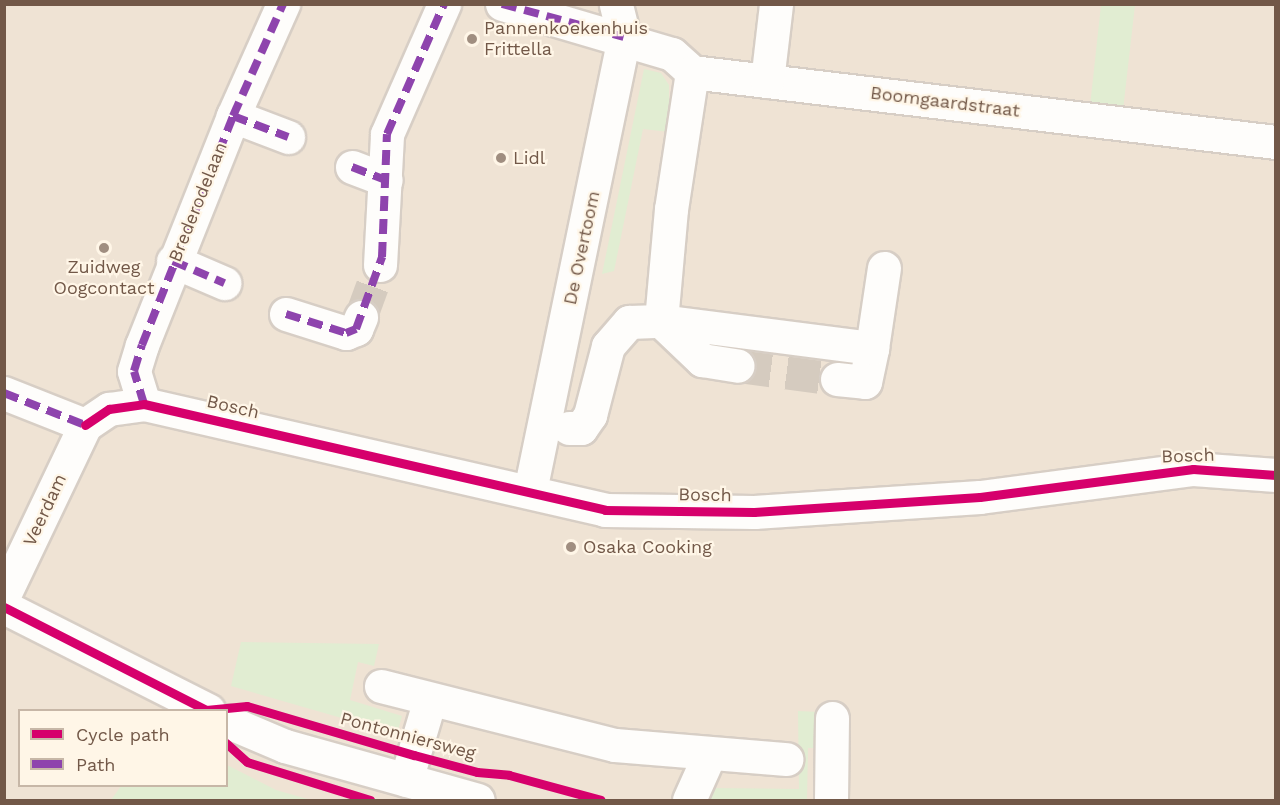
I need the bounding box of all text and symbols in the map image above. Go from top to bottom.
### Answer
place label: Pannenkoekenhuis Frittella [484,18,648,60]
marker: Pannenkoekenhuis Frittella [465,32,479,46]
street label: Boomgaardstraat [869,82,1021,122]
street label: Brederodelaan [164,139,232,265]
place label: Lidl [513,147,545,169]
marker: Lidl [494,151,508,165]
street label: De Overtoom [559,189,605,307]
marker: Zuidweg Oogcontact [97,241,111,255]
place label: Zuidweg Oogcontact [53,257,155,300]
street label: Bosch [205,390,261,424]
street label: Bosch [1161,444,1215,468]
street label: Veerdam [19,470,71,550]
street label: Bosch [678,484,732,506]
place label: Osaka Cooking [583,536,712,558]
marker: Osaka Cooking [564,540,578,554]
street label: Pontonniersweg [338,708,478,764]
legend [18,709,228,787]
text: Cycle path [76,724,170,745]
text: Path [76,754,116,775]

